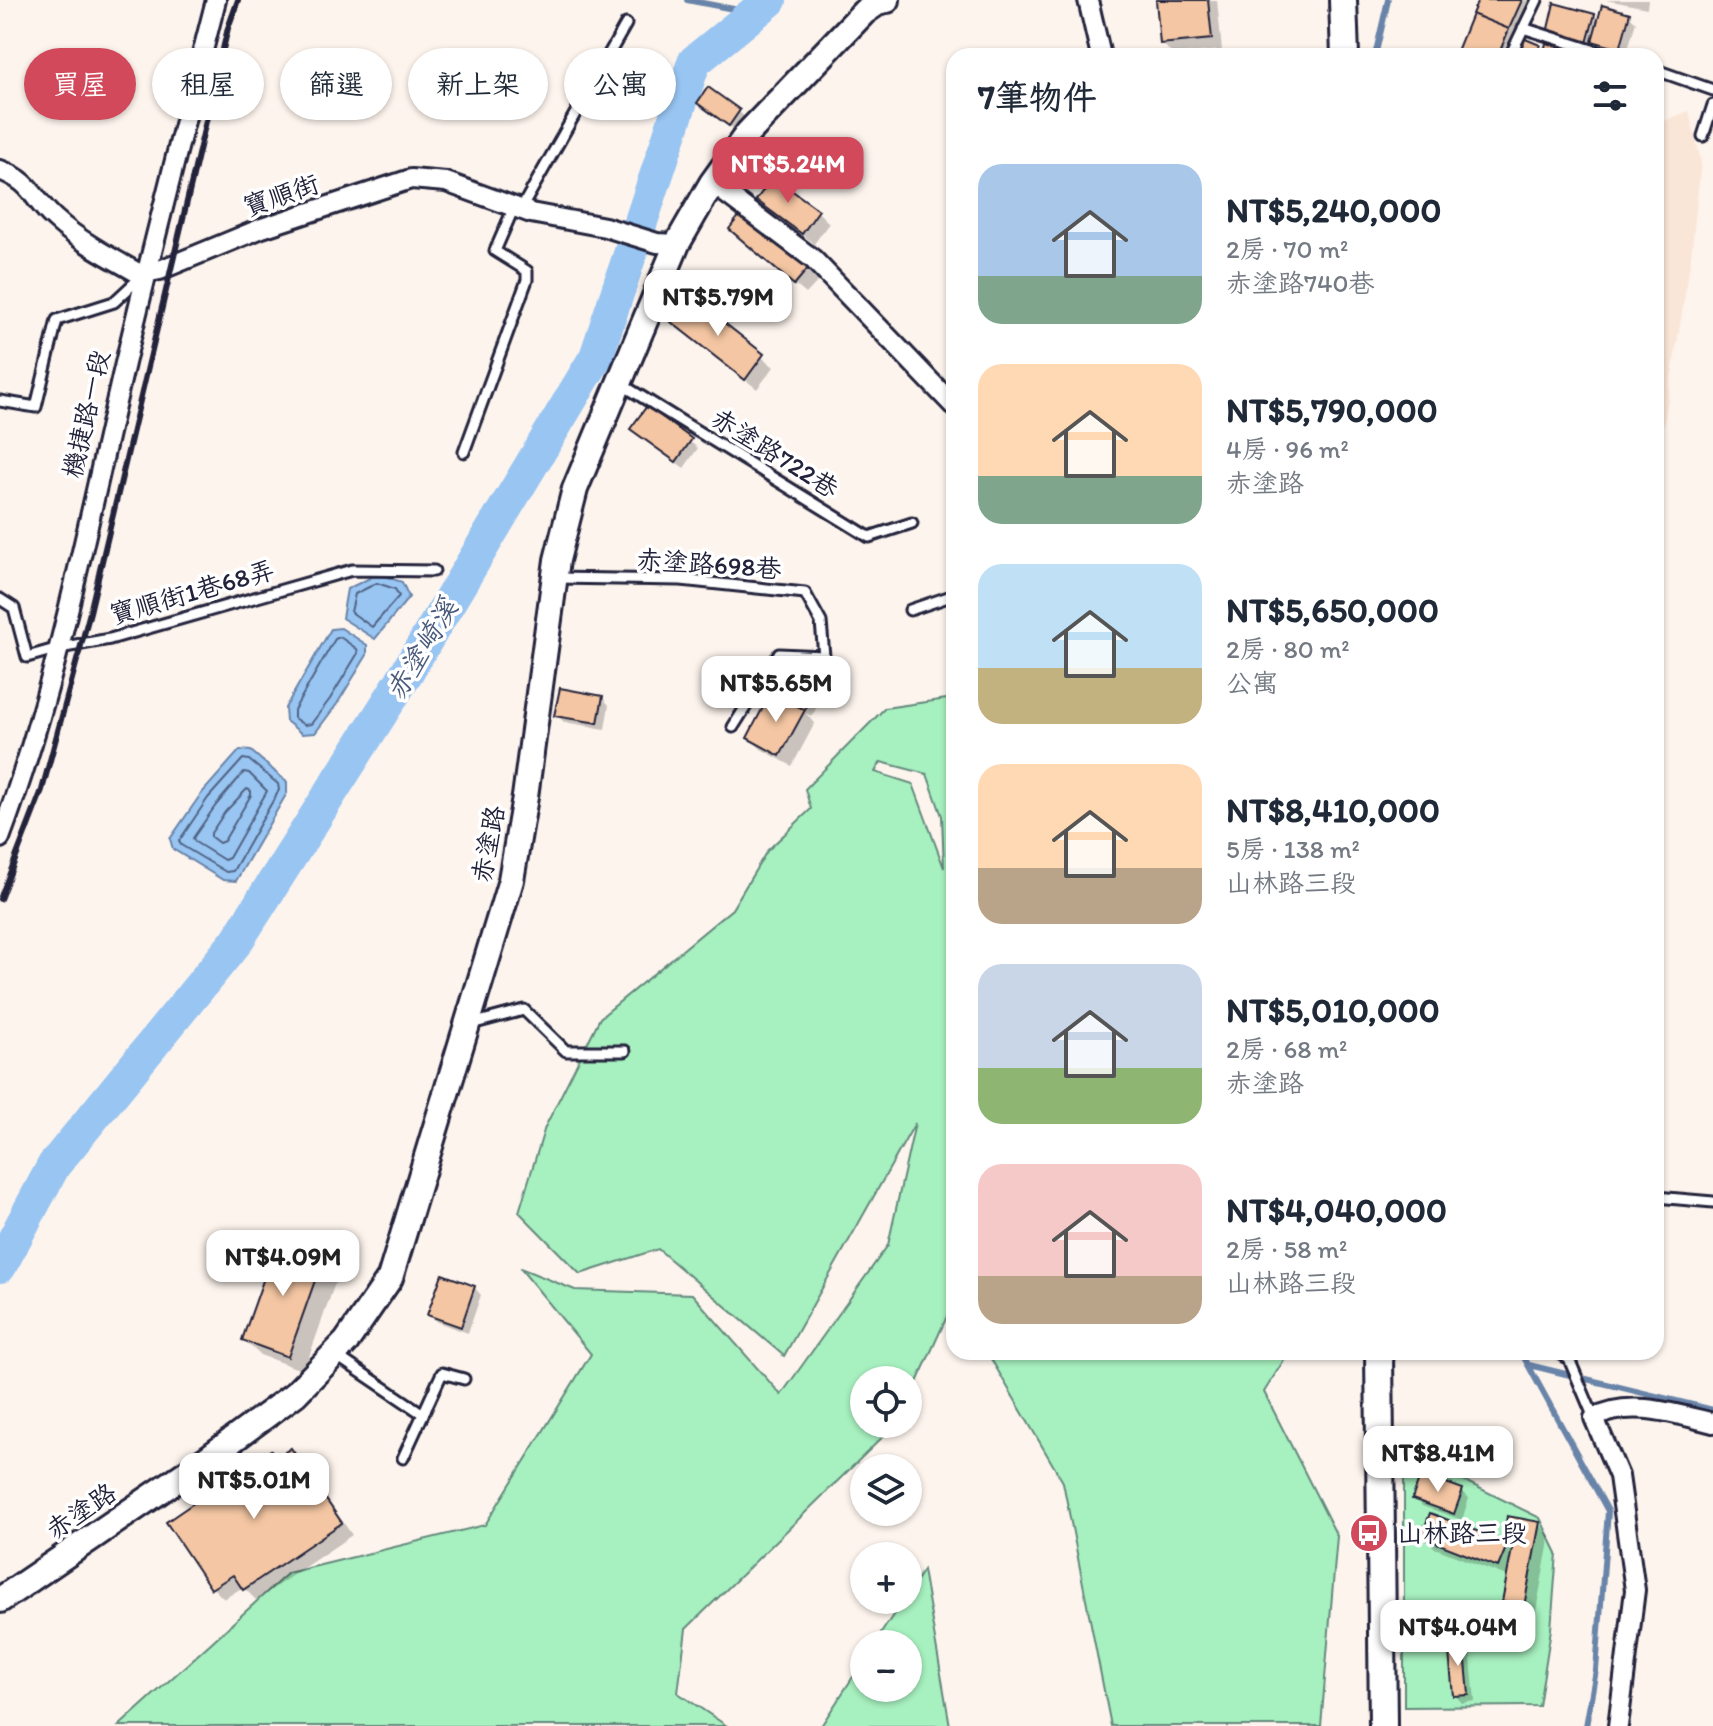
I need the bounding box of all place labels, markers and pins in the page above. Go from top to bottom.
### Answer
pin: NT$5.24M [705,137,871,205]
pin: NT$5.79M [635,270,801,338]
pin: NT$5.65M [693,656,859,724]
pin: NT$4.09M [200,1230,366,1298]
pin: NT$8.41M [1355,1426,1521,1494]
pin: NT$5.01M [171,1453,337,1521]
bus stop icon: 山林路三段 [1348,1512,1390,1554]
place label: 山林路三段 [1397,1517,1527,1549]
pin: NT$4.04M [1375,1600,1541,1668]

